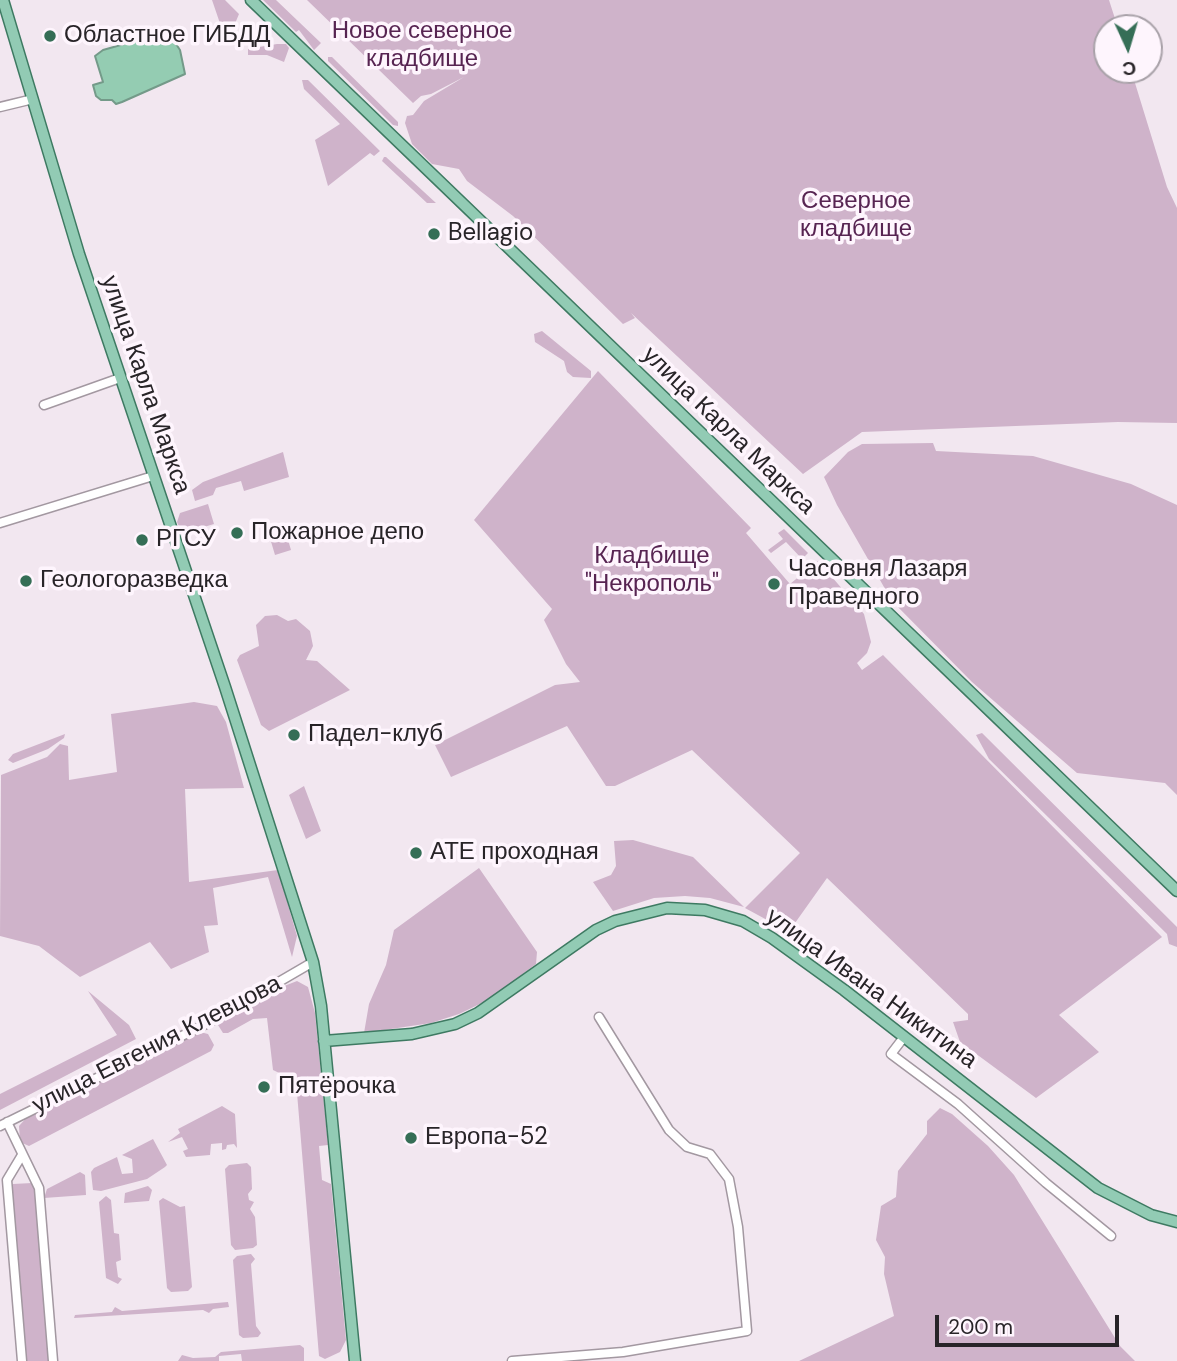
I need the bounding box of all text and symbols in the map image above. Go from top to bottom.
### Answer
north arrow [1093,14,1163,84]
park label: Новое северное кладбище [332,18,512,74]
place label: Областное ГИБДД [64,22,271,50]
marker: Областное ГИБДД [42,28,58,44]
text: С [1122,56,1137,81]
park label: Северное кладбище [800,188,912,244]
place label: Bellagio [448,220,533,248]
marker: Bellagio [426,226,442,242]
street label: улица Карла Маркса [94,272,196,498]
street label: улица Карла Маркса [636,341,820,521]
place label: Пожарное депо [251,519,424,547]
marker: Пожарное депо [229,525,245,541]
place label: РГСУ [156,526,216,554]
marker: РГСУ [134,532,150,548]
park label: Кладбище "Некрополь" [585,543,719,599]
place label: Часовня Лазаря Праведного [788,556,968,612]
place label: Геологоразведка [40,567,228,595]
marker: Геологоразведка [18,573,34,589]
marker: Часовня Лазаря Праведного [766,576,782,592]
place label: Падел-клуб [308,721,443,749]
marker: Падел-клуб [286,727,302,743]
place label: АТЕ проходная [430,839,599,867]
marker: АТЕ проходная [408,845,424,861]
street label: улица Ивана Никитина [760,903,982,1075]
street label: улица Евгения Клевцова [28,970,286,1120]
place label: Пятёрочка [278,1073,396,1101]
marker: Пятёрочка [256,1079,272,1095]
place label: Европа-52 [425,1124,548,1152]
marker: Европа-52 [403,1130,419,1146]
scale bar [939,1302,1123,1346]
text: 200 m [948,1313,1013,1341]

